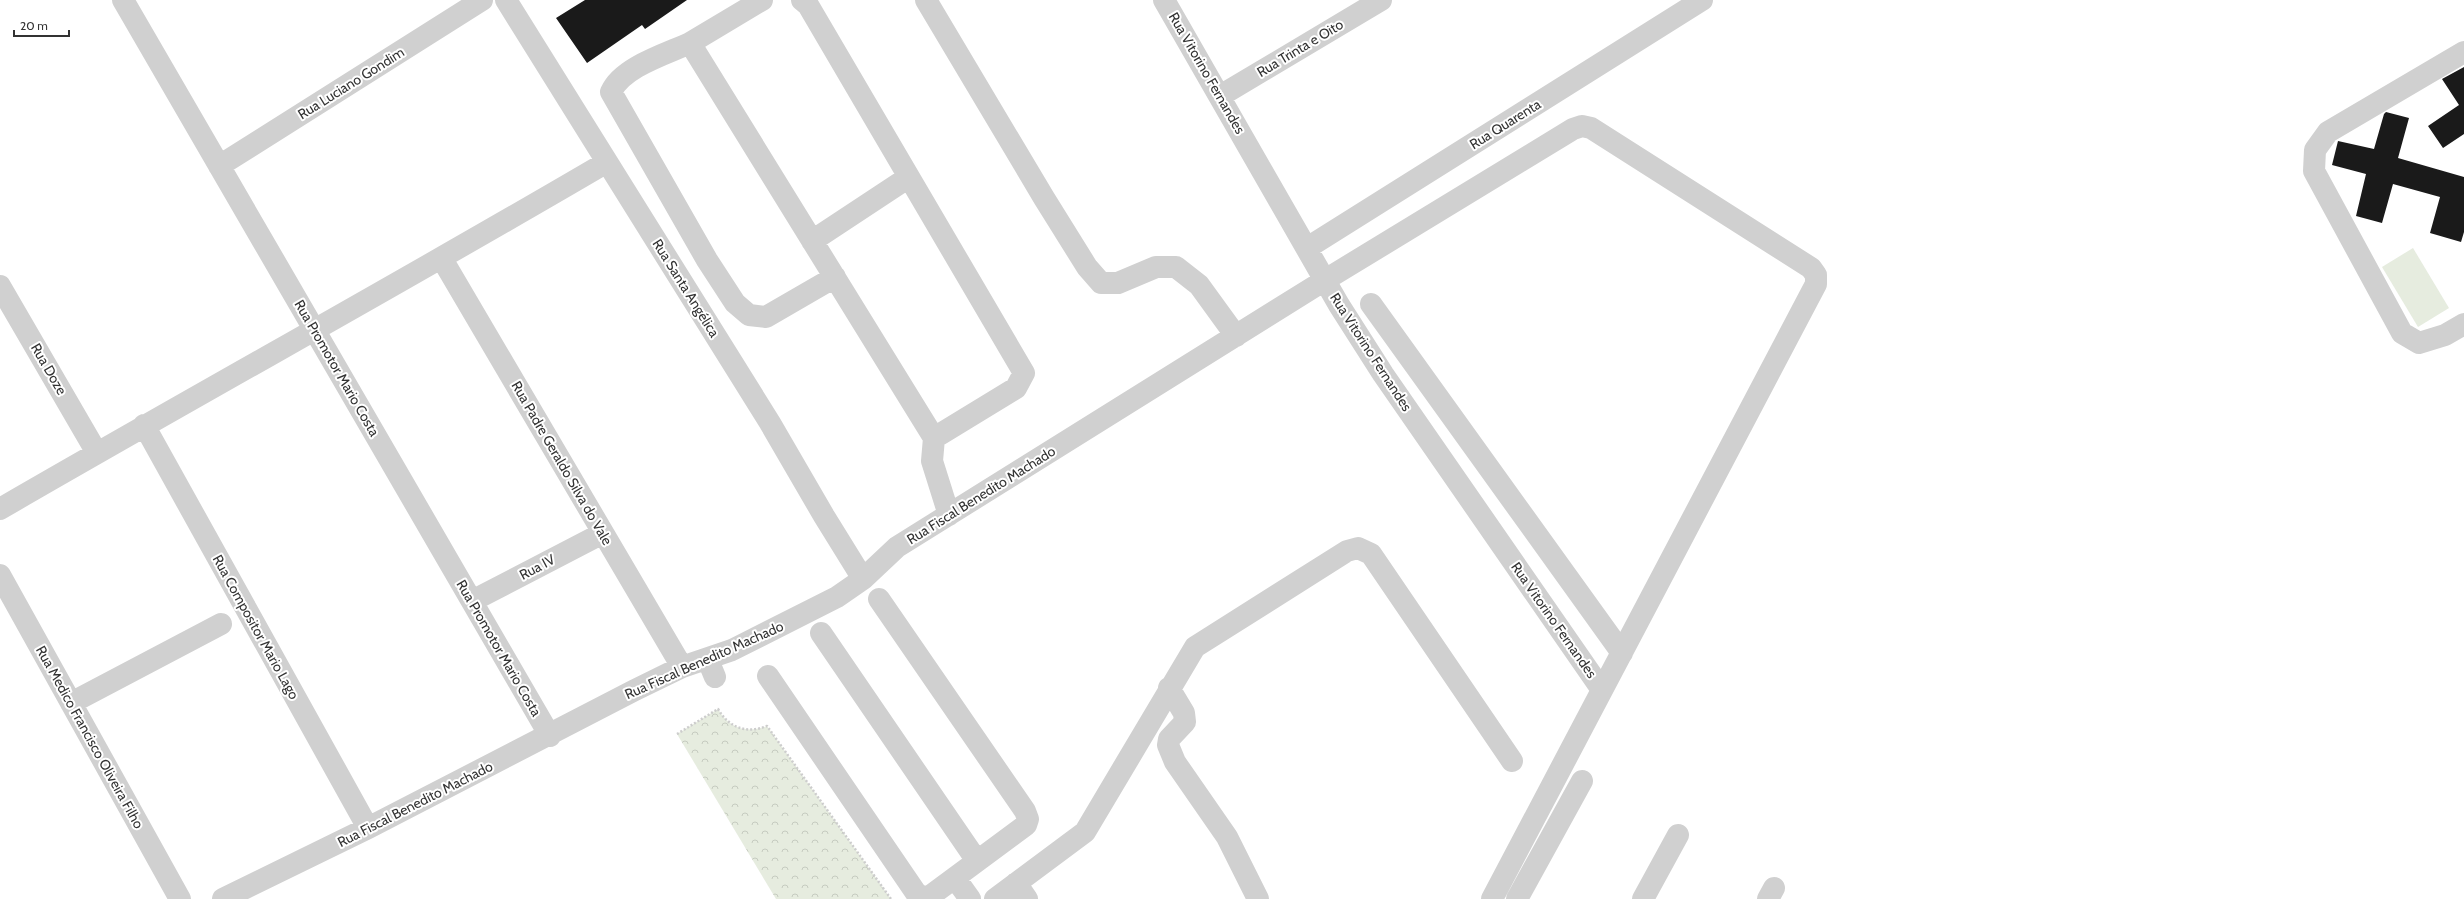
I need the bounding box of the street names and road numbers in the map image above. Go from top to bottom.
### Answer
street label: Rua Vitorino Fernandes [1165,9,1249,137]
street label: Rua Trinta e Oito [1253,15,1347,81]
street label: Rua Luciano Gondim [294,43,408,123]
street label: Rua Quarenta [1466,95,1544,153]
street label: Rua Santa Angélica [649,235,724,341]
street label: Rua Vitorino Fernandes [1326,289,1416,415]
street label: Rua Promotor Mario Costa [291,296,384,440]
street label: Rua Doze [27,340,71,398]
street label: Rua Padre Geraldo Silva do Vale [508,378,616,548]
street label: Rua Fiscal Benedito Machado [903,442,1059,548]
street label: Rua IV [516,550,558,584]
street label: Rua Compositor Mario Lago [209,551,303,703]
street label: Rua Vitorino Fernandes [1507,559,1601,682]
street label: Rua Promotor Mario Costa [453,576,546,720]
street label: Rua Fiscal Benedito Machado [622,617,786,703]
street label: Rua Medico Francisco Oliveira Filho [32,642,148,832]
street label: Rua Fiscal Benedito Machado [334,757,496,851]

